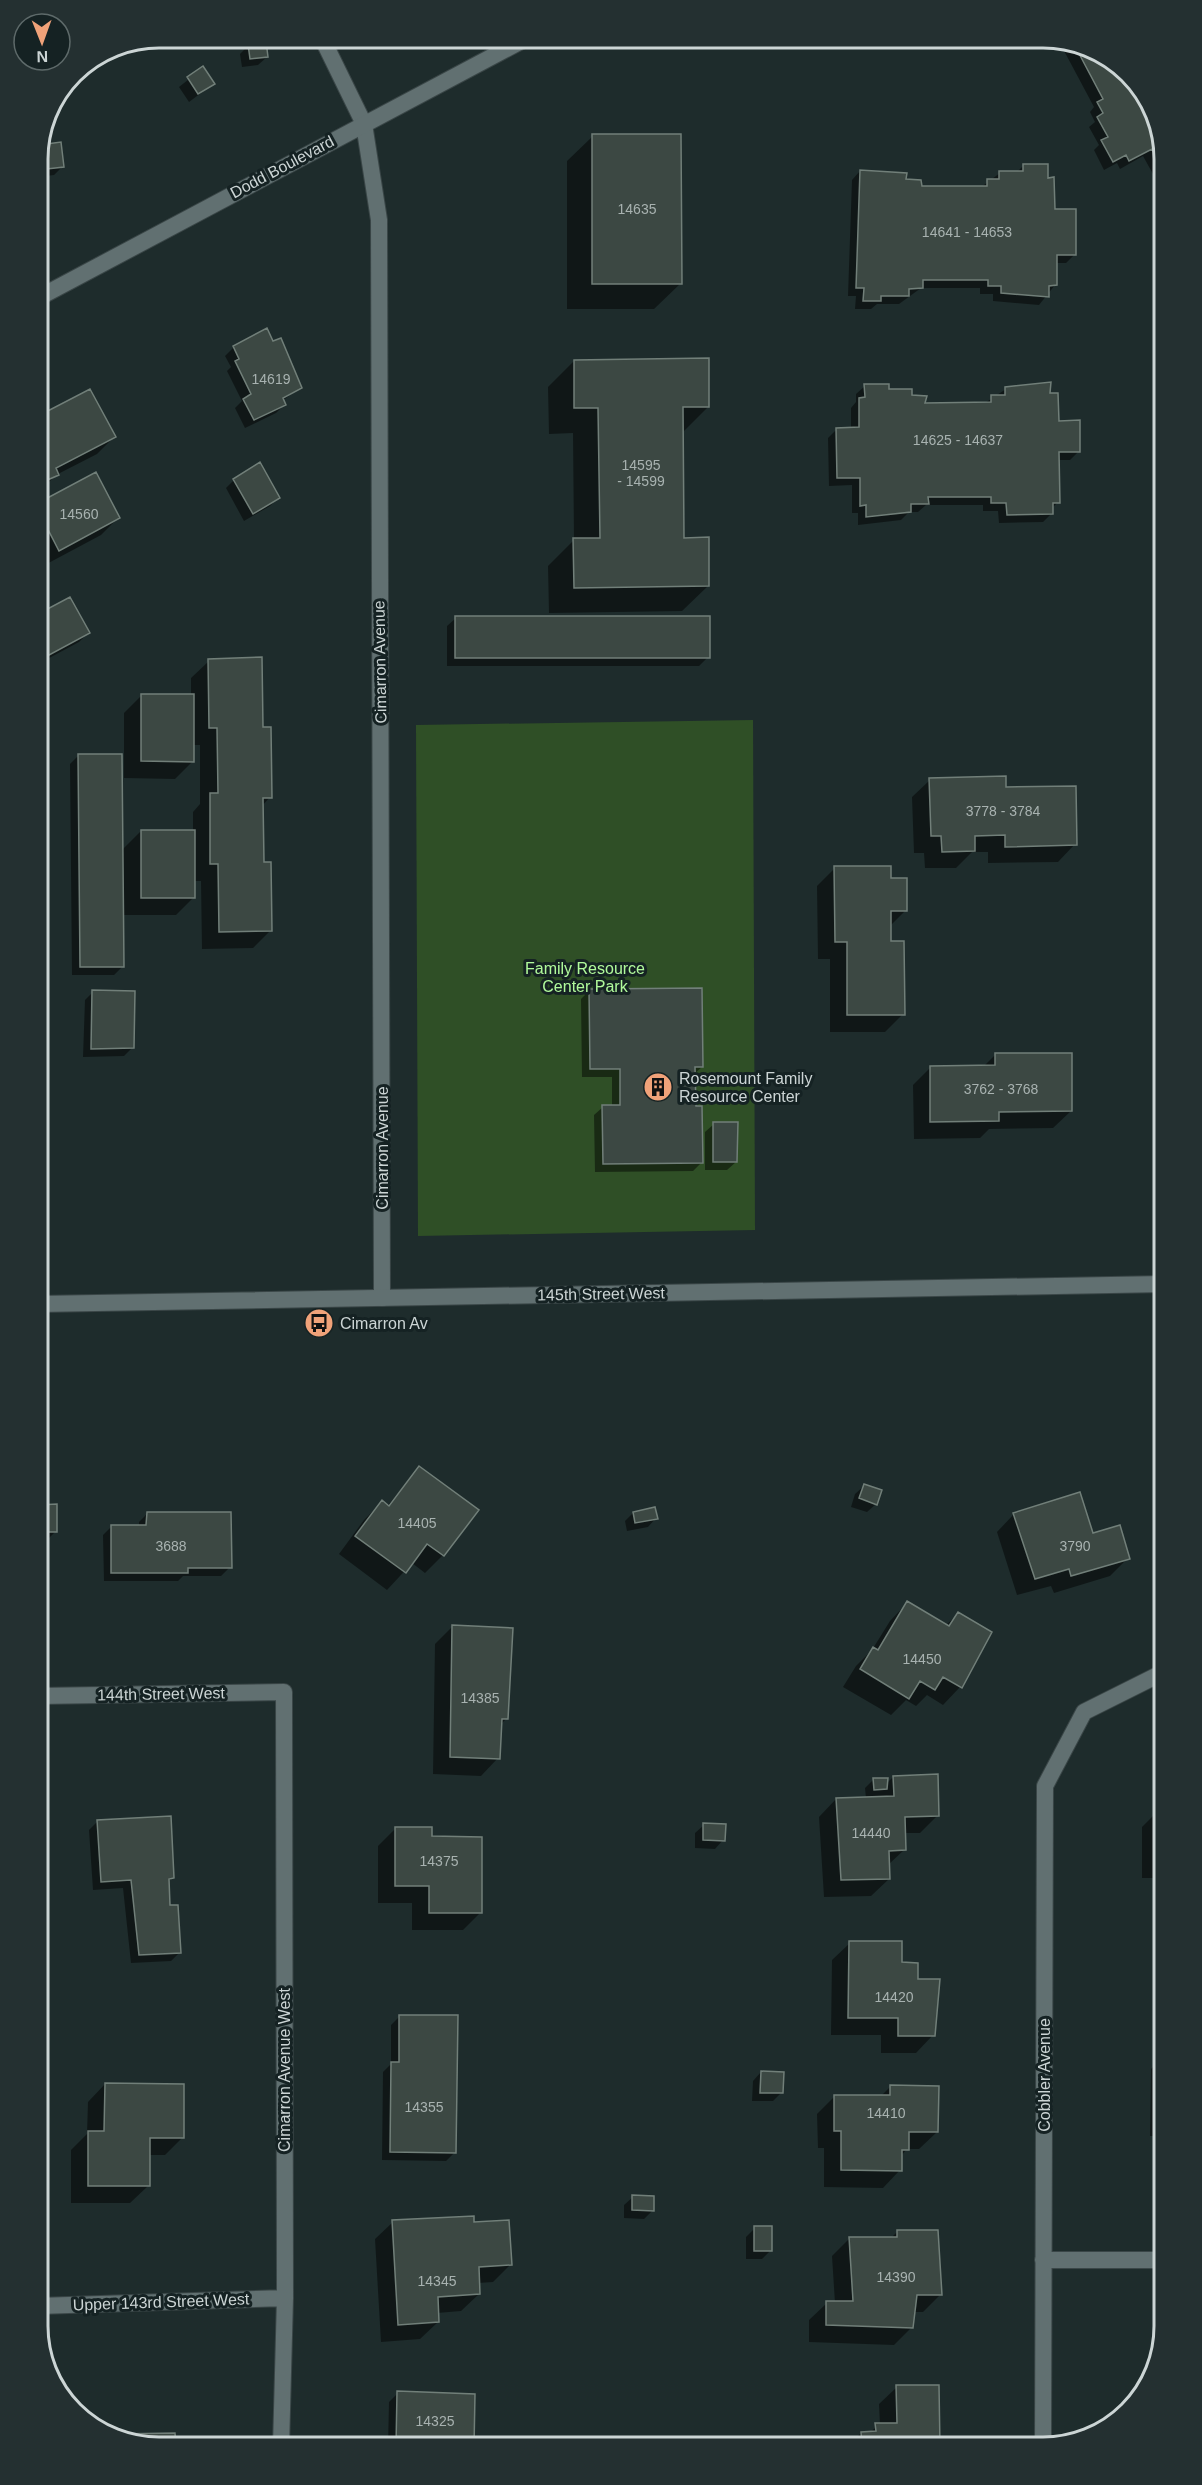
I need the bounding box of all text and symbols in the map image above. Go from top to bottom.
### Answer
north arrow [12,12,72,72]
text: N [36,48,48,65]
street label: Dodd Boulevard [227,133,337,201]
house number: 14635 [618,201,657,217]
house number: 14641 - 14653 [922,224,1012,240]
house number: 14619 [252,371,291,387]
house number: 14625 - 14637 [913,432,1003,448]
house number: 14595 - 14599 [617,457,665,489]
house number: 14560 [60,506,99,522]
street label: Cimarron Avenue [370,600,390,724]
house number: 3778 - 3784 [966,803,1041,819]
park label: Family Resource Center Park [525,960,645,995]
place label: Rosemount Family Resource Center [679,1070,812,1105]
building icon: Rosemount Family Resource Center [642,1071,674,1103]
house number: 3762 - 3768 [964,1081,1039,1097]
street label: Cimarron Avenue [374,1086,391,1210]
street label: 145th Street West [537,1284,666,1304]
bus stop icon: Cimarron Av [303,1307,335,1339]
place label: Cimarron Av [340,1315,428,1332]
house number: 14405 [398,1515,437,1531]
house number: 3688 [155,1538,187,1554]
house number: 3790 [1059,1538,1091,1554]
house number: 14450 [903,1651,942,1667]
street label: 144th Street West [97,1684,226,1704]
house number: 14385 [461,1690,500,1706]
house number: 14440 [852,1825,891,1841]
house number: 14375 [420,1853,459,1869]
street label: Cimarron Avenue West [276,1987,293,2152]
house number: 14420 [875,1989,914,2005]
street label: Cobbler Avenue [1036,2018,1053,2132]
house number: 14355 [405,2099,444,2115]
house number: 14410 [867,2105,906,2121]
house number: 14390 [877,2269,916,2285]
house number: 14345 [418,2273,457,2289]
street label: Upper 143rd Street West [72,2290,250,2314]
house number: 14325 [416,2413,455,2429]

